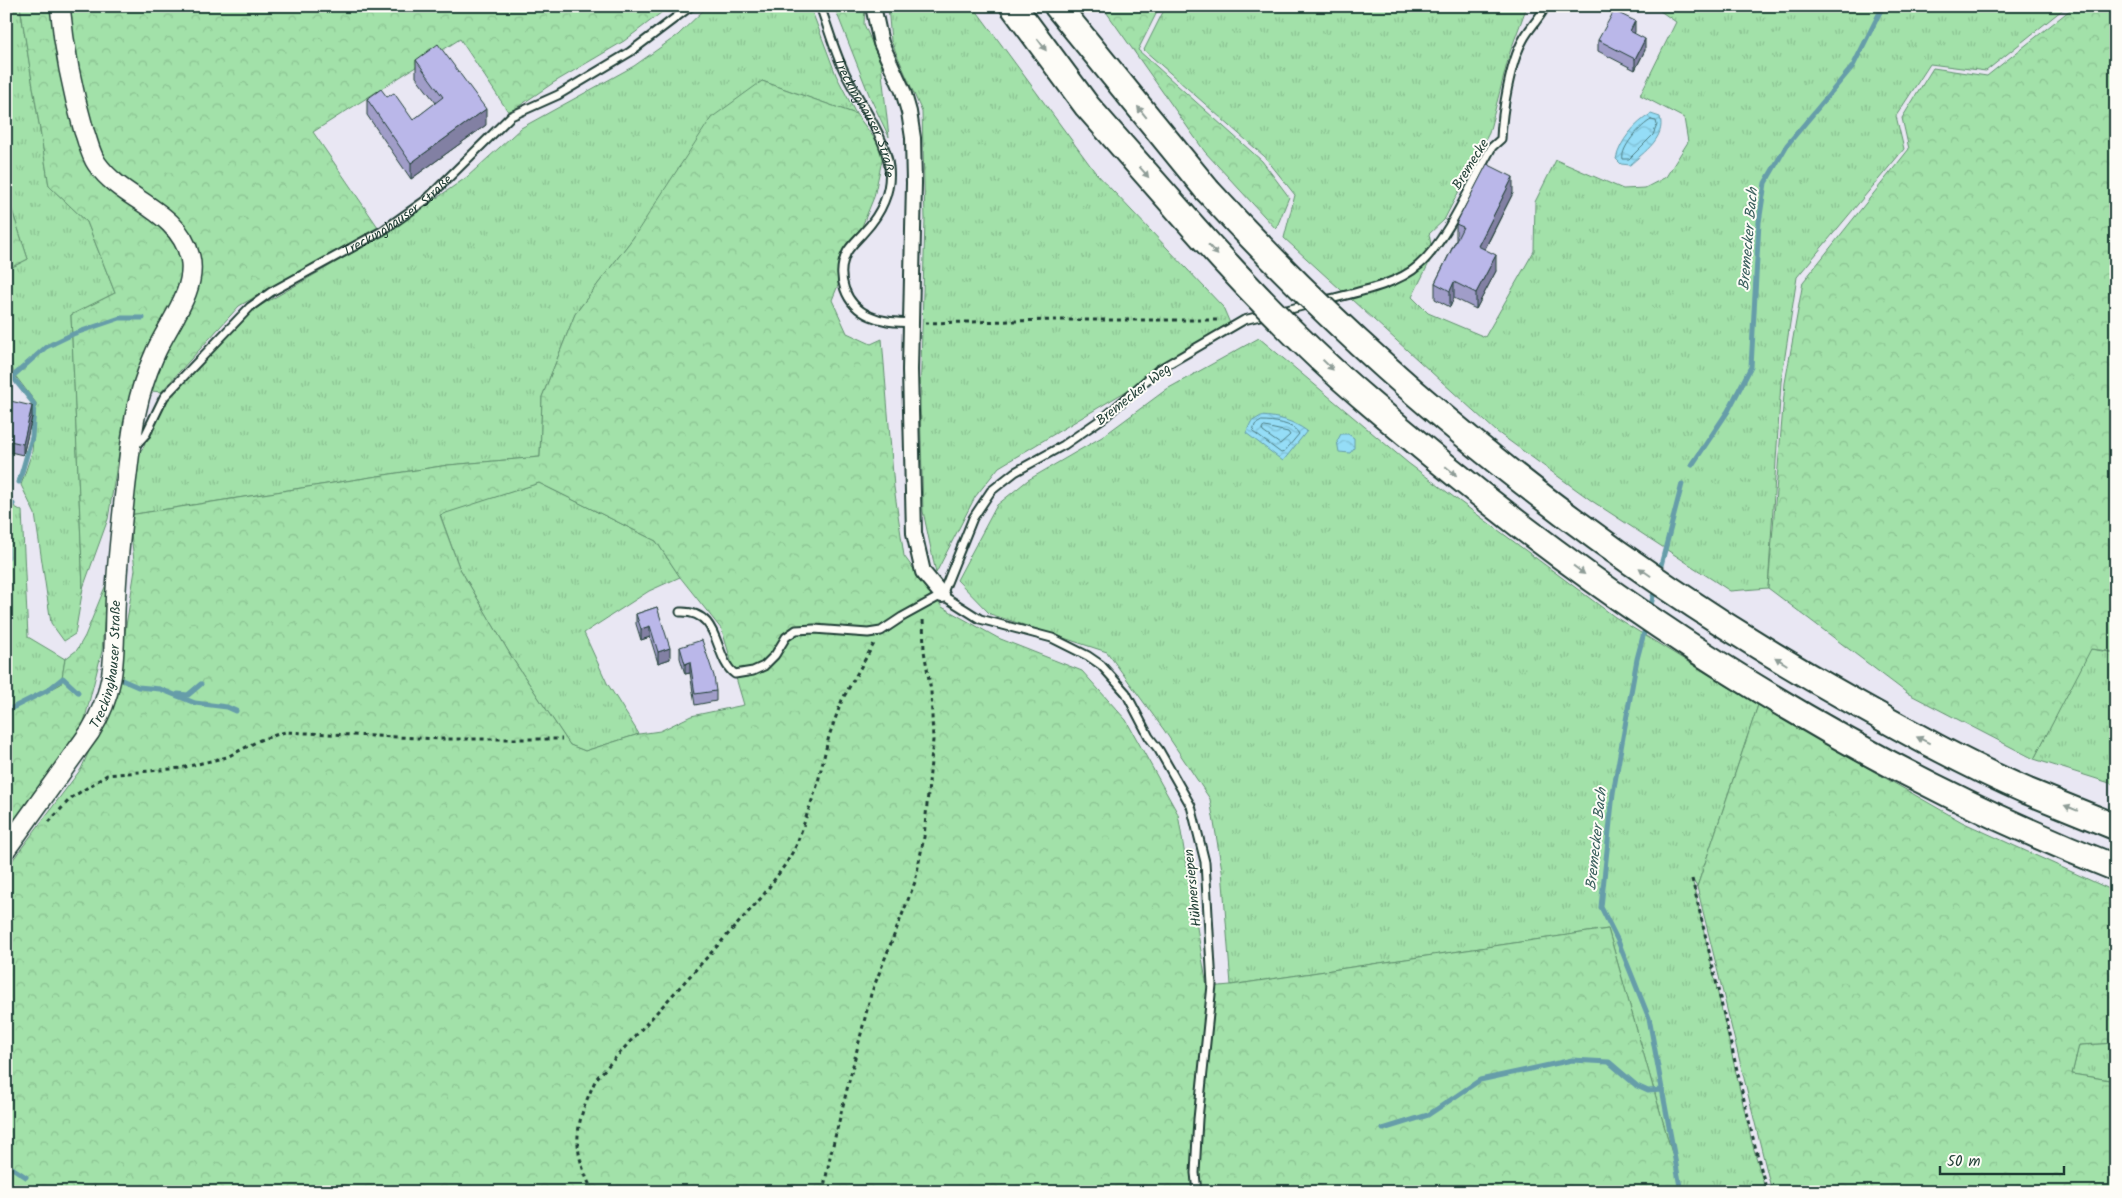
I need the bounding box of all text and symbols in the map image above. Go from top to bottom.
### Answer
one-way arrow [1037,38,1048,51]
street label: Treckinghauser Straße [827,55,900,178]
one-way arrow [1137,106,1148,119]
street label: Bremecke [1447,134,1495,194]
one-way arrow [1139,165,1150,178]
street label: Treckinghauser Straße [339,169,459,263]
water label: Bremecker Bach [1733,185,1766,291]
one-way arrow [1207,243,1219,255]
street label: Bremecker Weg [1091,358,1176,431]
one-way arrow [1322,358,1334,370]
one-way arrow [1444,465,1457,476]
one-way arrow [1572,565,1586,575]
one-way arrow [1638,567,1652,577]
street label: Treckinghauser Straße [84,599,127,733]
one-way arrow [1775,656,1788,666]
one-way arrow [1916,736,1930,744]
water label: Bremecker Bach [1580,785,1615,891]
one-way arrow [2063,804,2078,812]
street label: Hühnersiepen [1178,848,1208,928]
scale bar [1940,1143,2063,1175]
text: 50 m [1947,1150,1981,1174]

